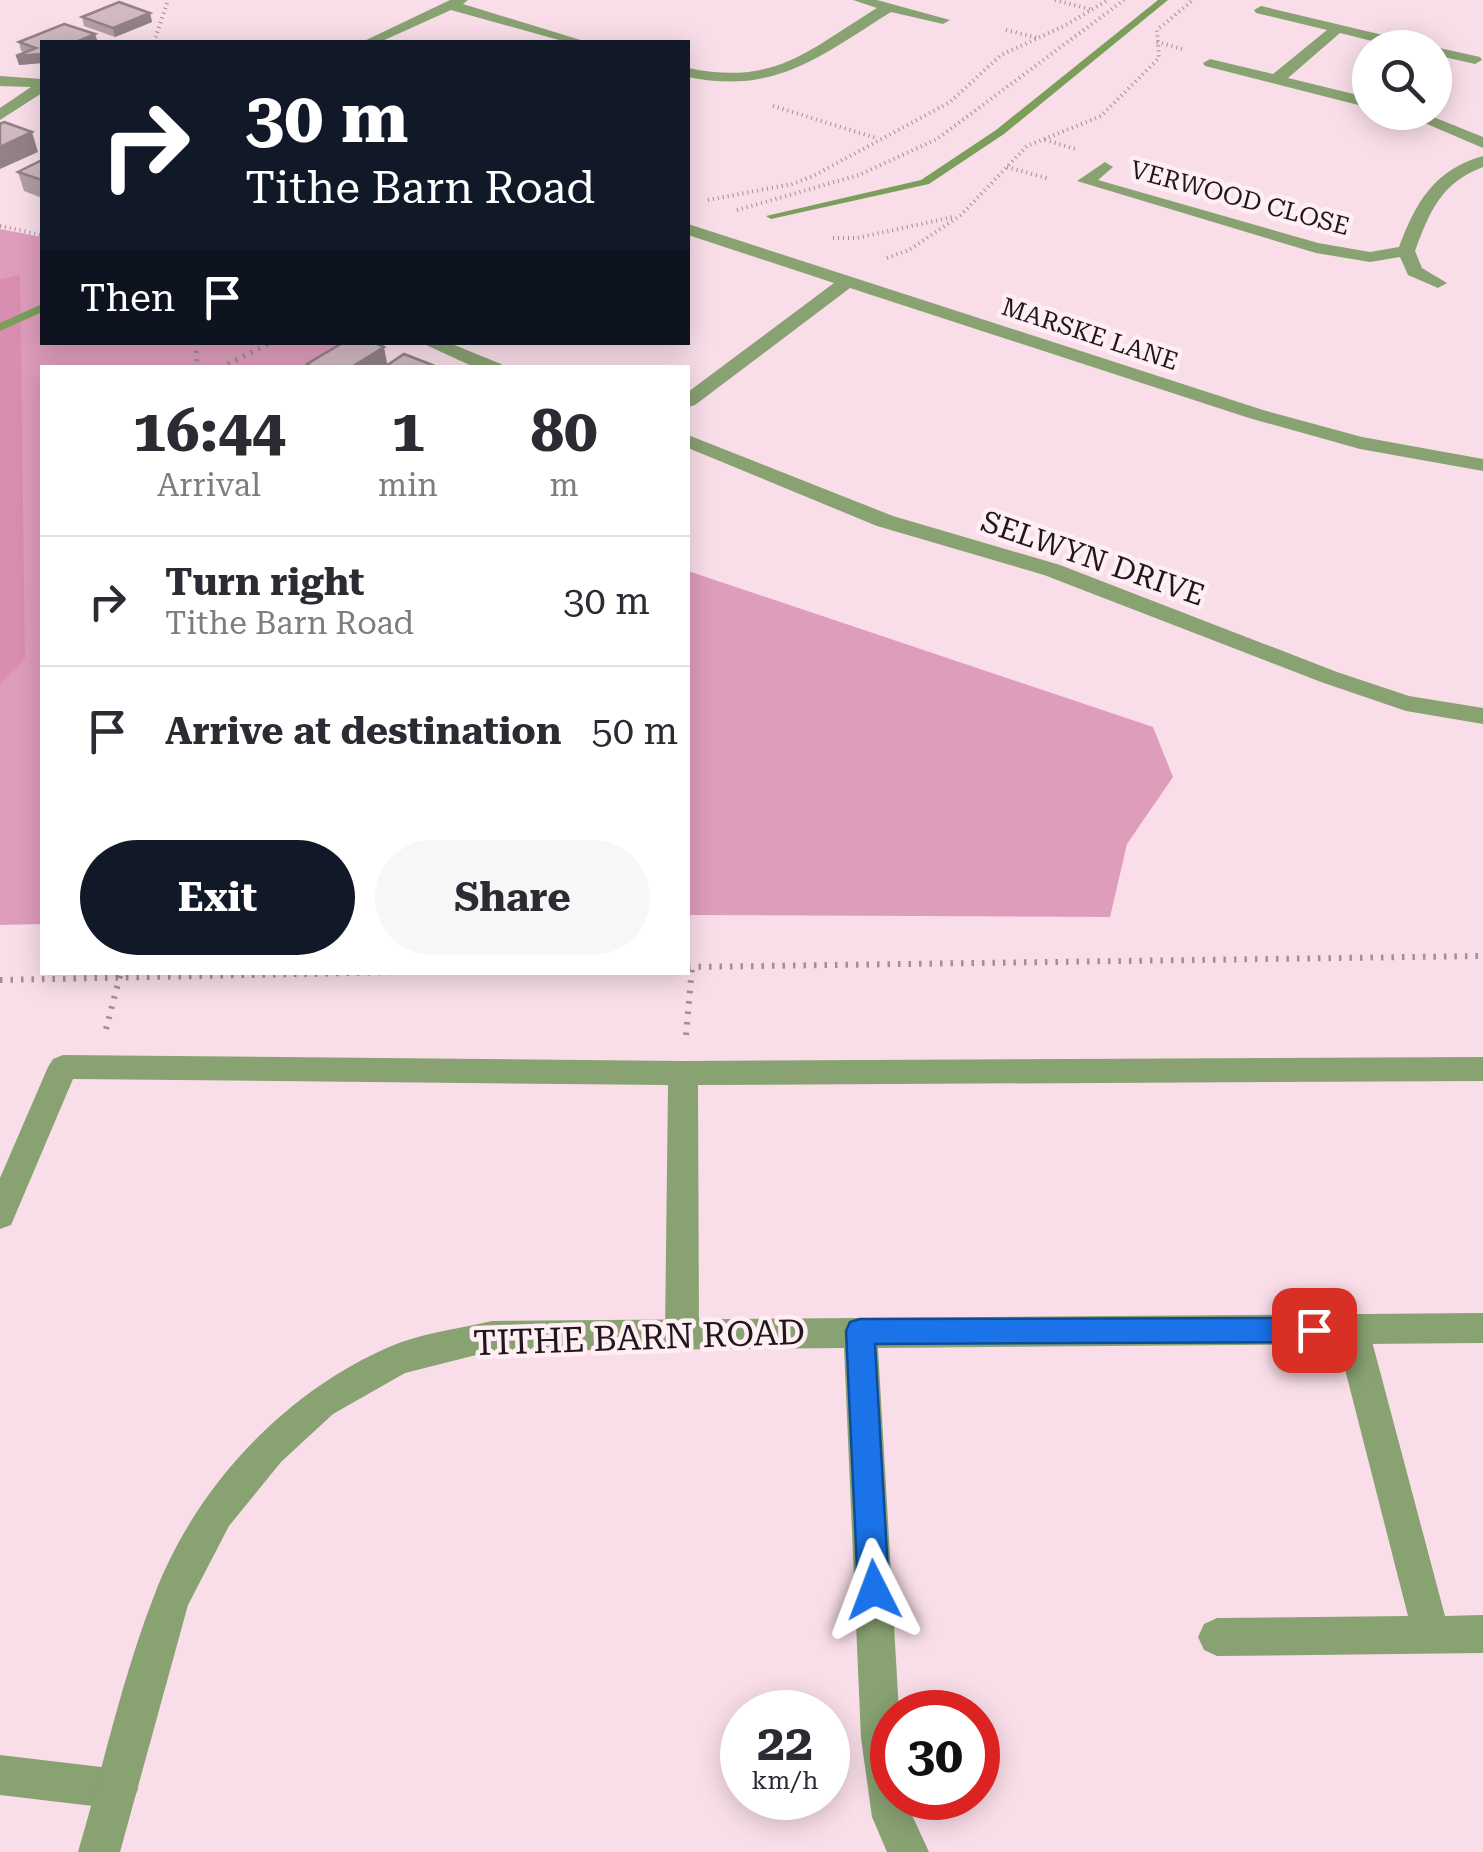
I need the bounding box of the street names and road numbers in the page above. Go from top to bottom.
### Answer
street label: VERWOOD CLOSE [1127,155,1353,241]
street label: MARSKE LANE [998,292,1182,376]
street label: SELWYN DRIVE [977,503,1209,613]
street label: TITHE BARN ROAD [472,1312,806,1364]

